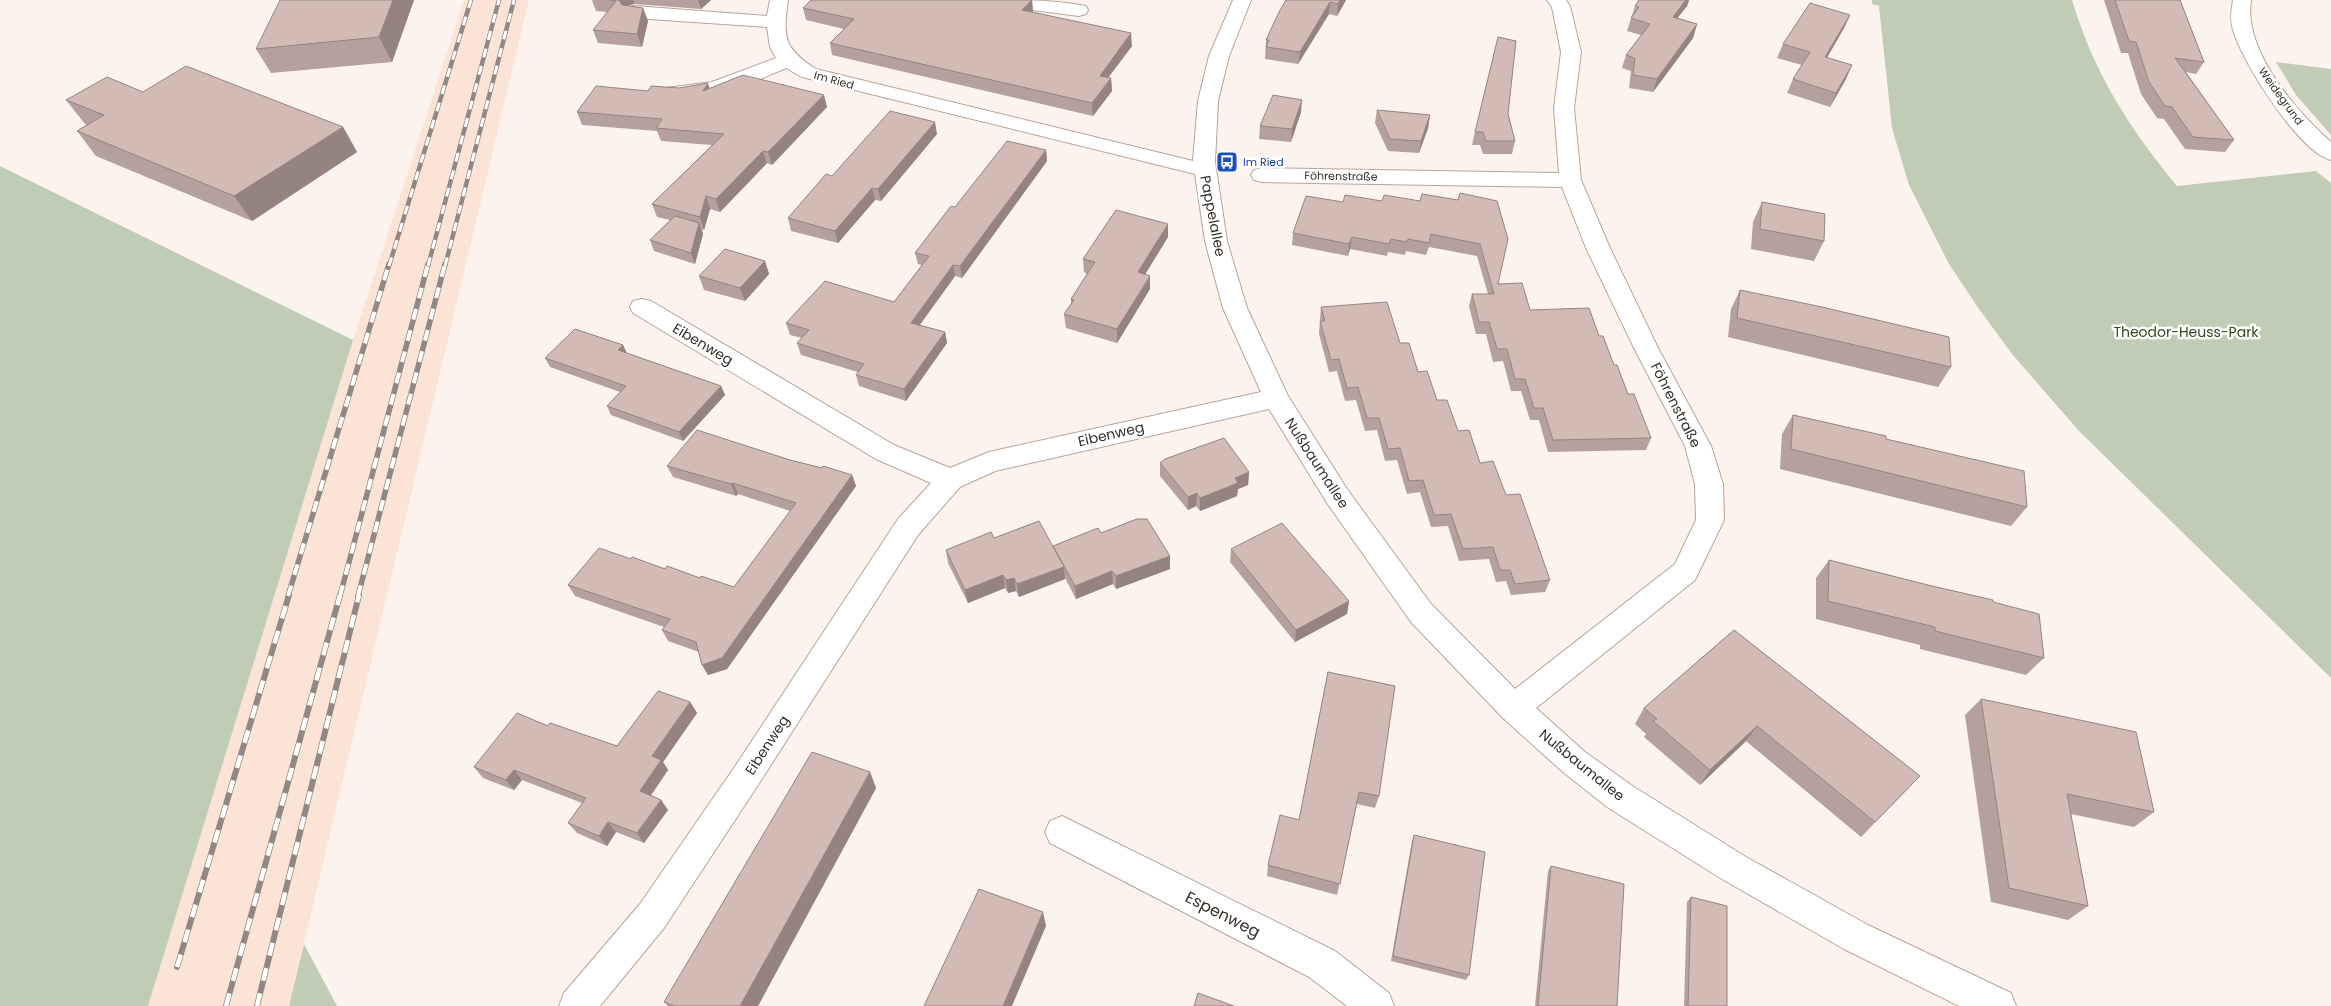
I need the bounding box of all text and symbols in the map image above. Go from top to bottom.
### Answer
street label: Weidegrund [2255,64,2307,128]
street label: Im Ried [812,67,856,93]
bus stop icon: Im Ried [1215,150,1239,174]
place label: Im Ried [1243,154,1284,170]
street label: Föhrenstraße [1304,167,1378,185]
street label: Pappelallee [1195,174,1231,259]
street label: Eibenweg [669,318,737,370]
park label: Theodor-Heuss-Park [2113,322,2259,342]
street label: Föhrenstraße [1646,359,1706,451]
street label: Nußbaumallee [1280,414,1354,512]
street label: Eibenweg [1076,417,1146,451]
street label: Eibenweg [740,711,794,779]
street label: Nußbaumallee [1535,724,1629,806]
street label: Espenweg [1181,886,1264,943]

